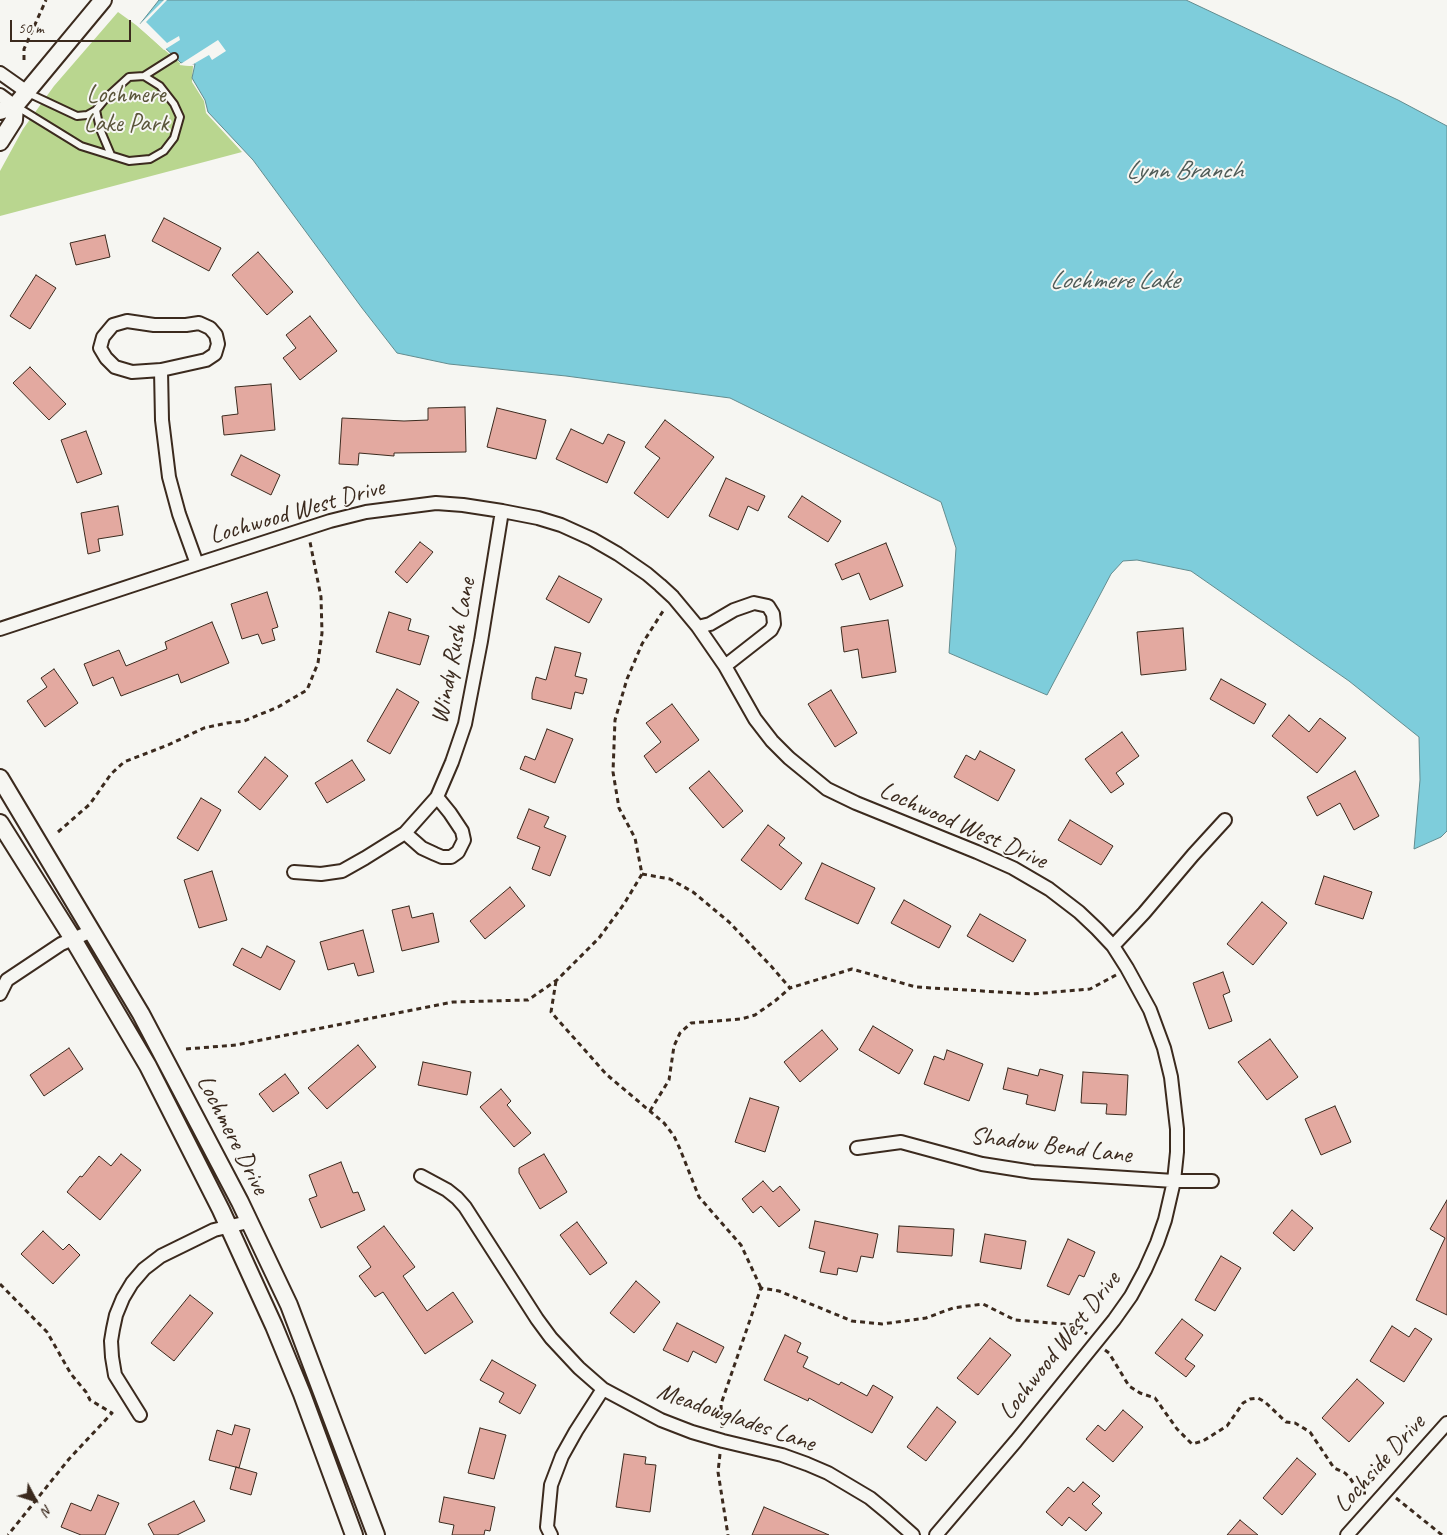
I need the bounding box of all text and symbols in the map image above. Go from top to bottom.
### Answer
scale bar [12,10,134,42]
text: 50 m [18,19,44,38]
park label: Lochmere Lake Park [84,80,168,139]
water label: Lynn Branch [1126,155,1242,187]
water label: Lochmere Lake [1050,265,1178,297]
street label: Lochwood West Drive [206,473,388,551]
street label: Windy Rush Lane [425,576,483,726]
street label: Lochwood West Drive [875,776,1051,876]
street label: Lochmere Drive [189,1070,275,1200]
street label: Shadow Bend Lane [969,1121,1133,1171]
street label: Lochwood West Drive [993,1266,1127,1426]
street label: Meadowglades Lane [653,1377,819,1459]
street label: Lochside Drive [1328,1409,1432,1519]
north arrow [10,1475,60,1525]
text: N [38,1501,56,1519]

